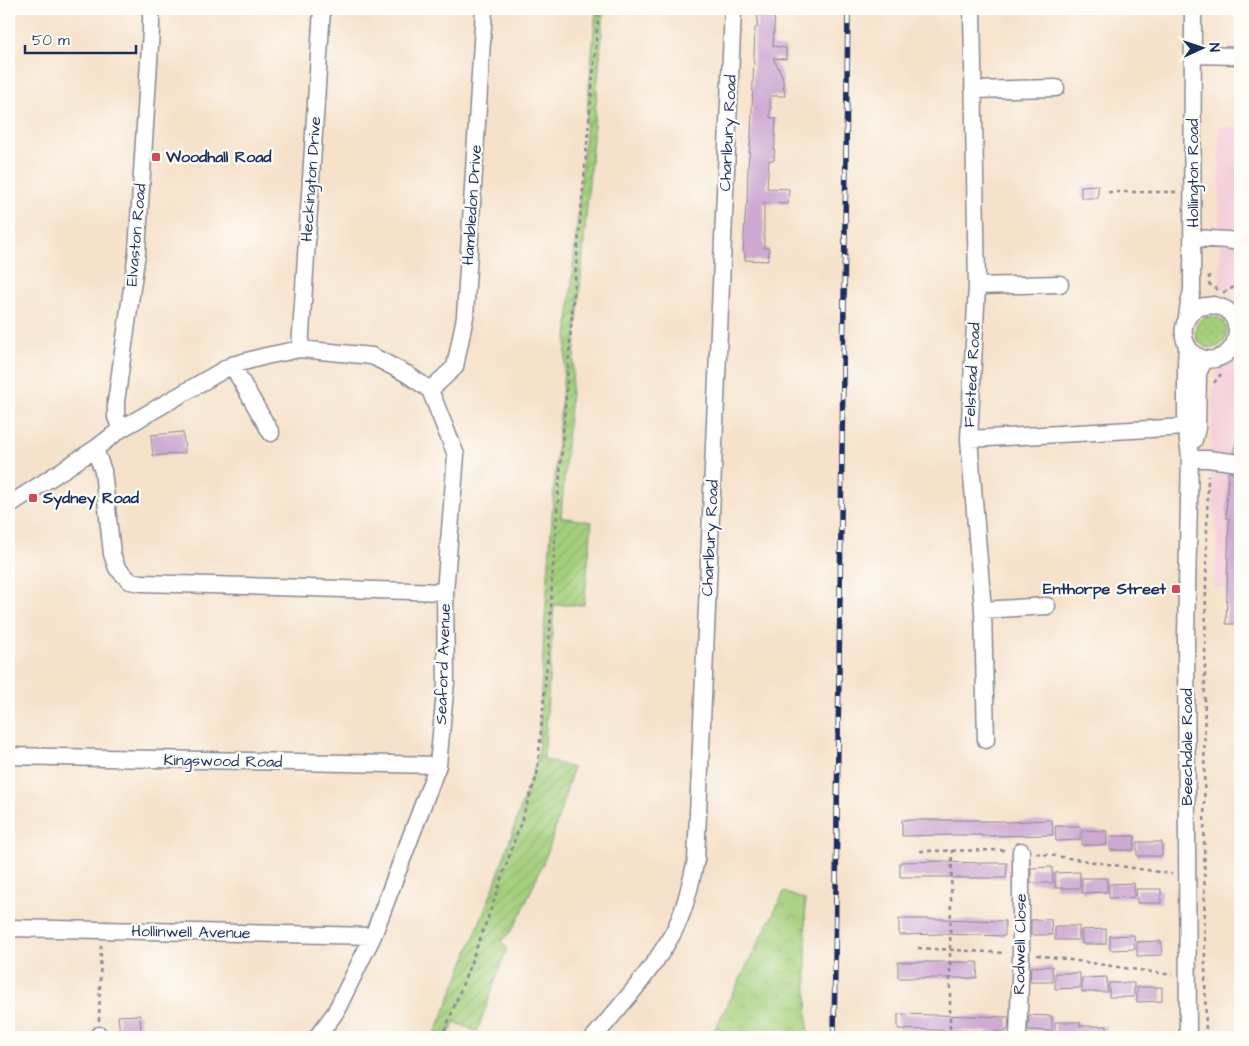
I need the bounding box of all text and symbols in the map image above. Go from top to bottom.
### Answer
scale bar [25,22,136,54]
north arrow [1176,22,1226,72]
text: 50 m [32,30,70,51]
text: N [1204,42,1224,52]
street label: Charlbury Road [714,74,743,192]
street label: Heckington Drive [296,115,327,242]
street label: Hollington Road [1182,118,1205,228]
street label: Hambledon Drive [457,144,487,266]
place label: Woodhall Road [165,146,272,168]
marker: Woodhall Road [150,151,162,163]
street label: Elvaston Road [121,183,151,287]
street label: Felstead Road [958,322,986,428]
street label: Charlbury Road [696,479,725,597]
place label: Sydney Road [42,487,140,510]
marker: Sydney Road [27,492,39,504]
place label: Enthorpe Street [1043,578,1167,600]
marker: Enthorpe Street [1170,583,1182,595]
street label: Seaford Avenue [430,603,456,725]
street label: Beechdale Road [1176,688,1198,806]
street label: Kingswood Road [163,749,283,774]
street label: Rodwell Close [1008,893,1032,995]
street label: Hollinwell Avenue [131,920,251,944]

